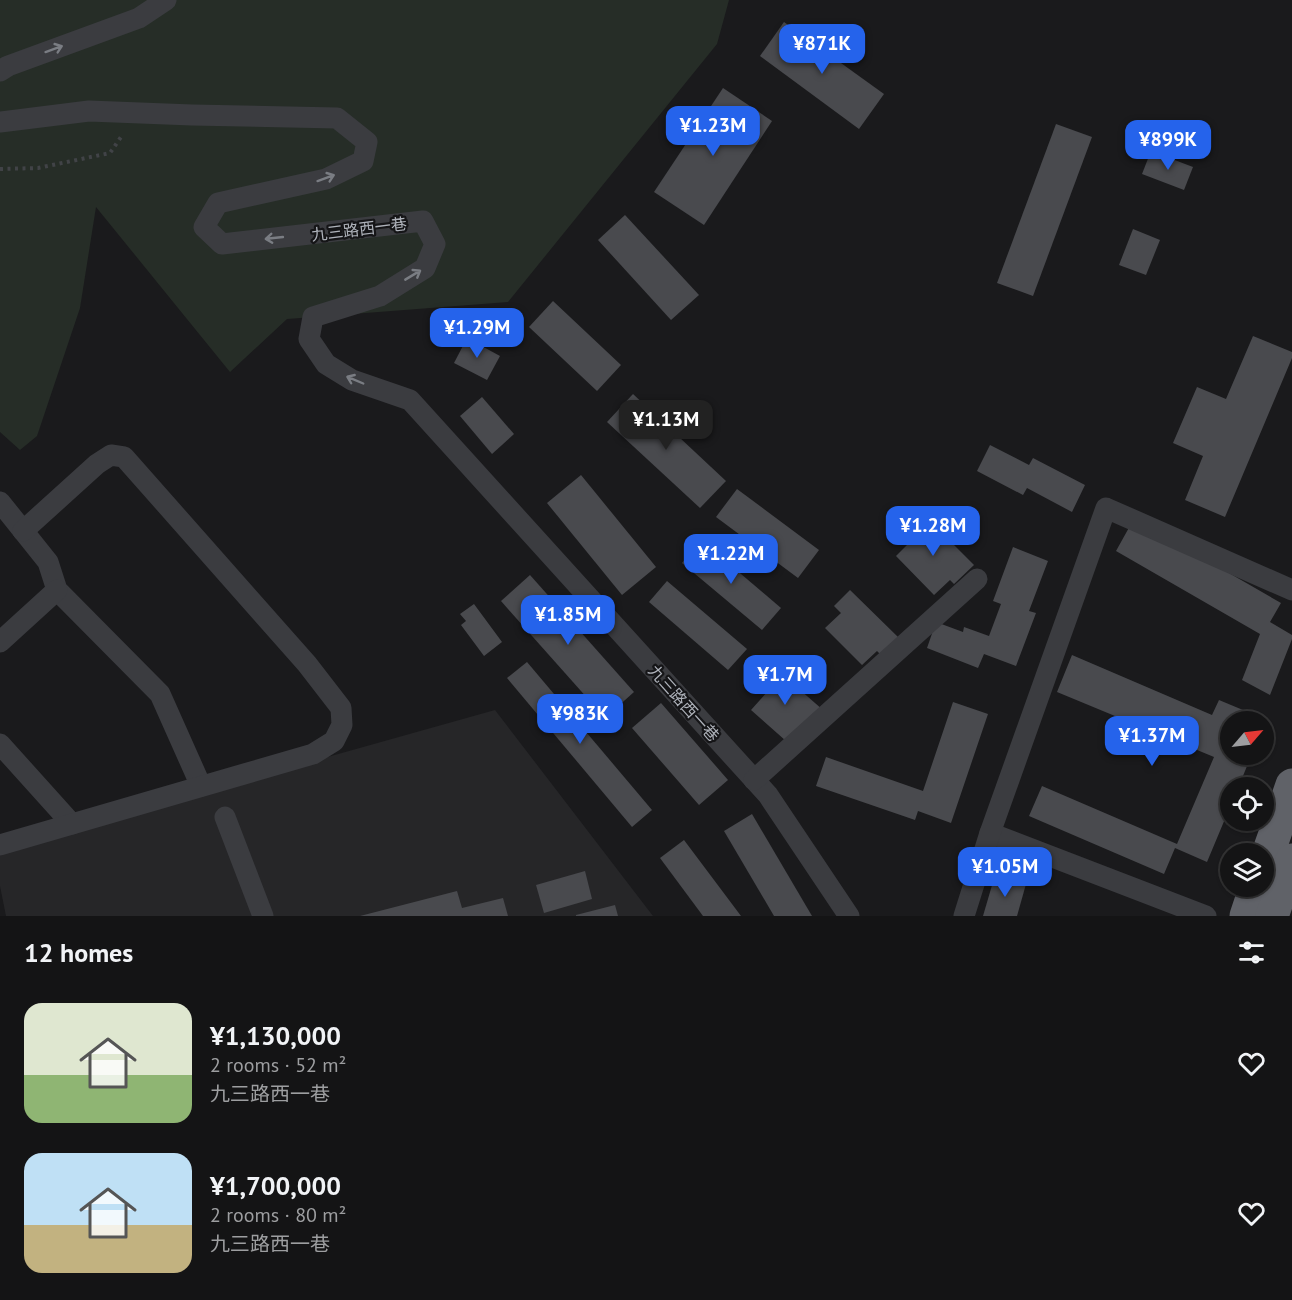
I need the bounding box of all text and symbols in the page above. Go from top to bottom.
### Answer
pin: ¥871K [780,24,864,75]
text: ¥871K [793,30,851,56]
one-way arrow [44,43,63,54]
pin: ¥1.23M [664,106,762,157]
text: ¥1.23M [680,112,746,138]
pin: ¥899K [1126,120,1210,171]
text: ¥899K [1139,126,1197,152]
one-way arrow [316,171,335,182]
street label: 九三路西一巷 [310,213,408,245]
one-way arrow [264,233,284,244]
one-way arrow [404,269,421,281]
pin: ¥1.29M [428,308,526,359]
text: ¥1.29M [444,314,510,340]
one-way arrow [347,374,365,385]
pin: ¥1.13M [617,400,715,451]
text: ¥1.13M [633,406,699,432]
pin: ¥1.28M [884,506,982,557]
text: ¥1.28M [900,512,966,538]
pin: ¥1.22M [682,534,780,585]
text: ¥1.22M [698,540,764,566]
pin: ¥1.85M [519,595,617,646]
text: ¥1.85M [535,601,601,627]
pin: ¥1.7M [743,655,827,706]
street label: 九三路西一巷 [644,661,724,745]
text: ¥1.7M [758,661,812,687]
pin: ¥983K [538,694,622,745]
text: ¥983K [551,700,609,726]
north arrow [1220,711,1274,765]
map controls [1220,711,1274,897]
pin: ¥1.37M [1103,716,1201,767]
text: ¥1.37M [1119,722,1185,748]
button: locate [1220,777,1274,831]
button: layers [1220,843,1274,897]
pin: ¥1.05M [956,847,1054,898]
text: ¥1.05M [972,853,1038,879]
text: 12 homes [24,936,133,969]
icon: filters [1235,936,1268,969]
text: ¥1,130,000 [210,1019,341,1052]
icon: home [72,1027,144,1099]
icon: heart [1235,1047,1268,1080]
text: 2 rooms · 52 m² [210,1052,346,1078]
text: 九三路西一巷 [210,1081,330,1107]
text: ¥1,700,000 [210,1169,341,1202]
icon: home [72,1177,144,1249]
icon: heart [1235,1197,1268,1230]
text: 2 rooms · 80 m² [210,1202,346,1228]
text: 九三路西一巷 [210,1231,330,1257]

